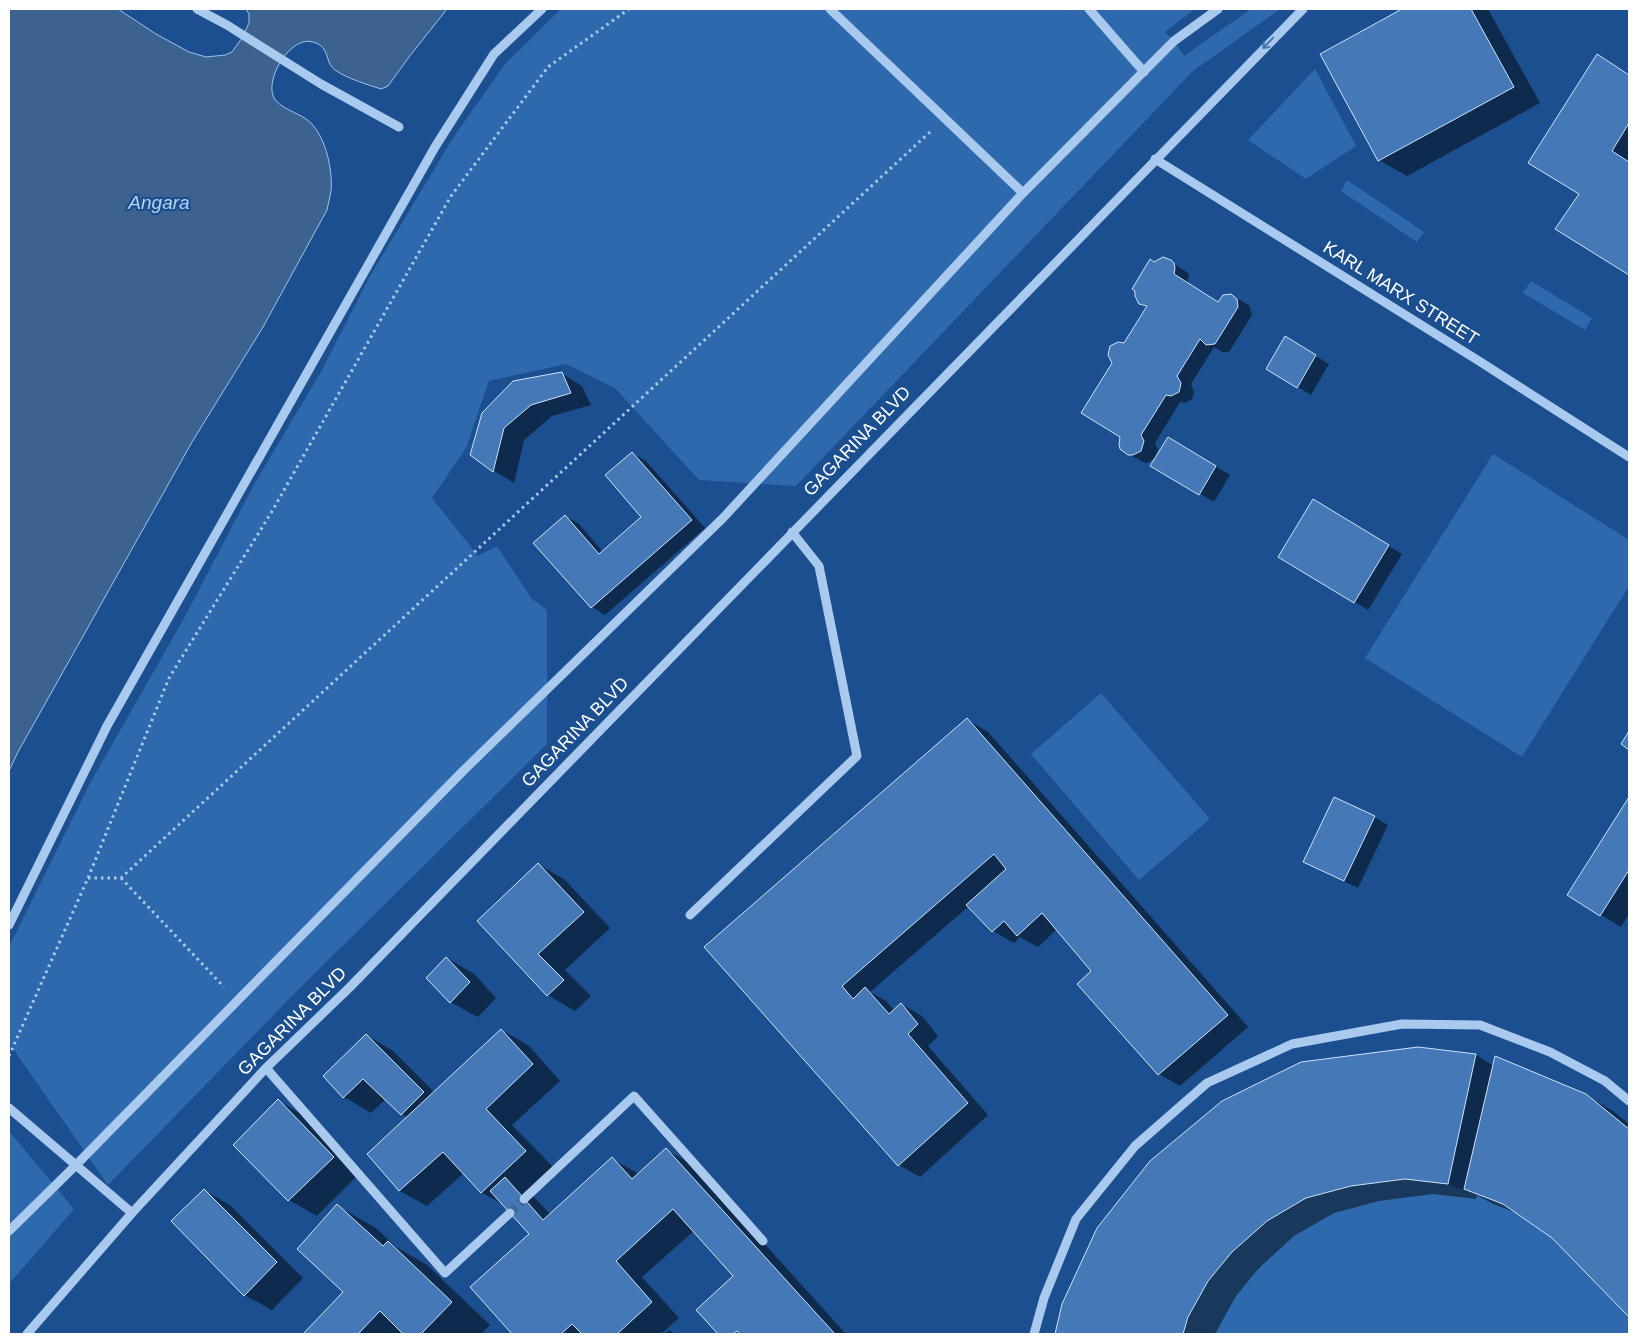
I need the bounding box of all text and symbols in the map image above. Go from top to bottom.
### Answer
one-way arrow [1262,37,1274,49]
water label: Angara [127,192,190,213]
street label: KARL MARX STREET [1320,237,1482,349]
street label: GAGARINA BLVD [800,382,914,500]
street label: GAGARINA BLVD [518,673,632,791]
street label: GAGARINA BLVD [234,963,350,1079]

